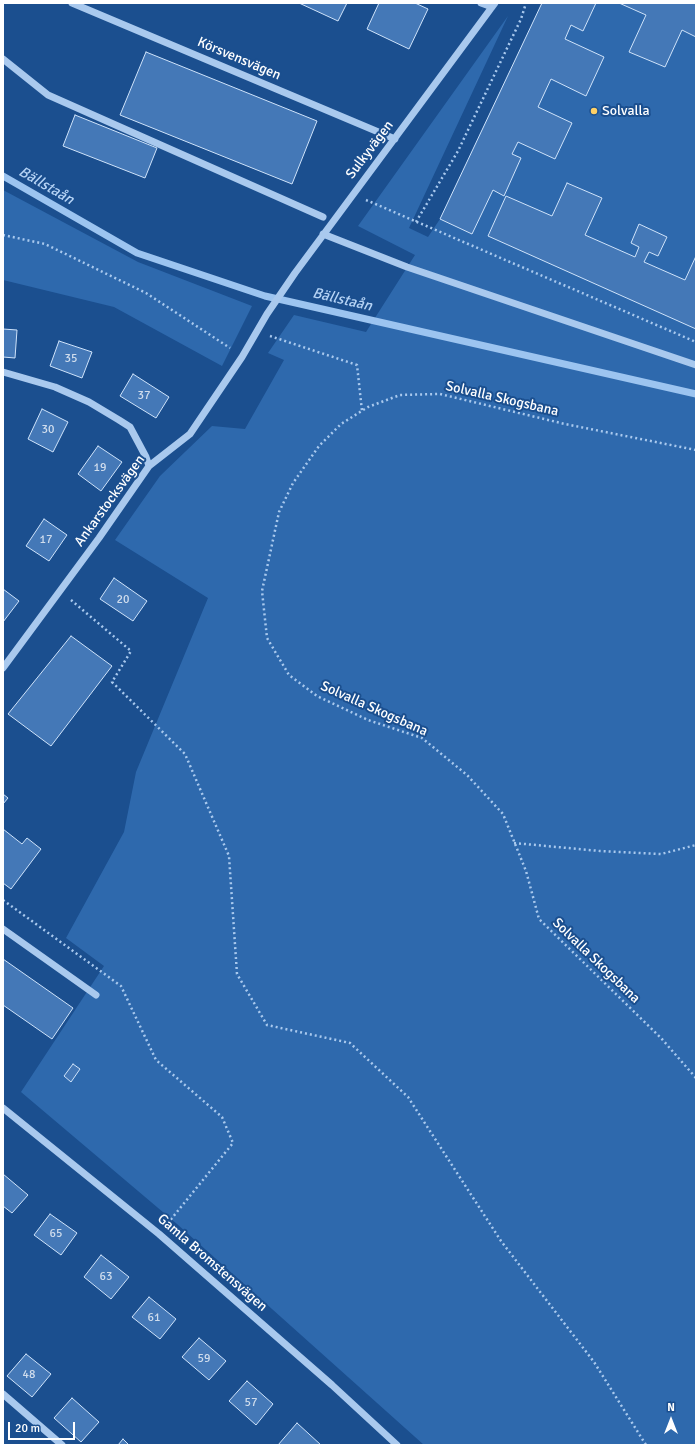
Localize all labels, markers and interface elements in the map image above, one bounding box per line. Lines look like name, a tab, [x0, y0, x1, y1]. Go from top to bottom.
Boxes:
street label: Körsvensvägen	[195, 34, 283, 84]
place label: Solvalla	[602, 103, 650, 119]
marker: Solvalla	[589, 106, 599, 116]
street label: Sulkyvägen	[343, 118, 397, 182]
water label: Bällstaån	[15, 163, 77, 209]
water label: Bällstaån	[310, 284, 374, 316]
house number: 35	[65, 352, 77, 366]
street label: Solvalla Skogsbana	[444, 378, 560, 420]
house number: 37	[138, 389, 150, 403]
house number: 30	[42, 423, 54, 437]
street label: Ankarstocksvägen	[71, 452, 149, 550]
house number: 19	[94, 461, 106, 475]
house number: 17	[40, 533, 52, 547]
house number: 20	[117, 593, 129, 607]
street label: Solvalla Skogsbana	[318, 678, 430, 740]
street label: Solvalla Skogsbana	[549, 915, 643, 1007]
street label: Gamla Bromstensvägen	[154, 1211, 270, 1315]
house number: 65	[50, 1227, 62, 1241]
house number: 63	[100, 1270, 112, 1284]
house number: 61	[148, 1311, 160, 1325]
house number: 59	[198, 1352, 210, 1366]
house number: 48	[23, 1368, 35, 1382]
house number: 57	[245, 1396, 257, 1410]
north arrow	[651, 1400, 691, 1440]
text: N	[667, 1401, 675, 1414]
scale bar	[10, 1414, 77, 1440]
text: 20 m	[15, 1421, 40, 1436]

